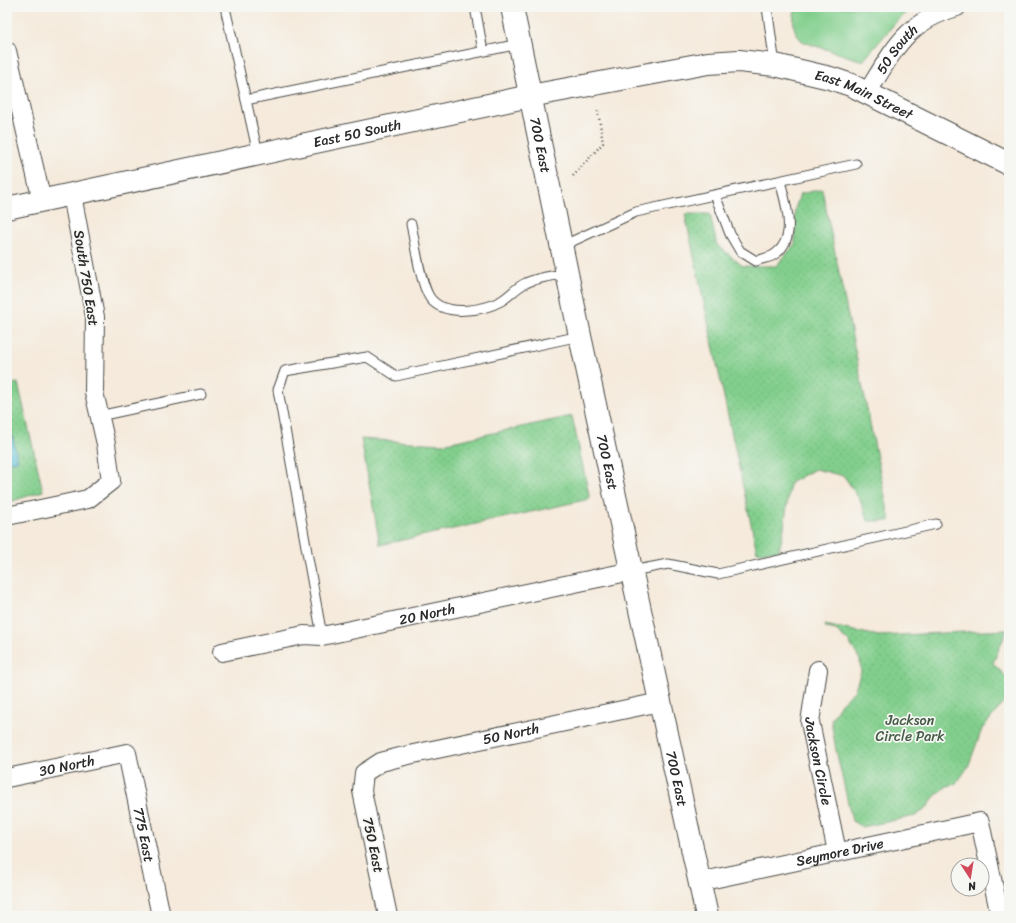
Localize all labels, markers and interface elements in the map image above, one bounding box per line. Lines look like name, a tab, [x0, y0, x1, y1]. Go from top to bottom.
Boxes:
street label: 50 South	[869, 18, 923, 79]
street label: East Main Street	[812, 62, 918, 127]
street label: East 50 South	[311, 111, 403, 155]
street label: 700 East	[523, 115, 559, 175]
street label: South 750 East	[66, 228, 106, 328]
street label: 700 East	[589, 432, 626, 492]
street label: 20 North	[397, 596, 457, 632]
park label: Jackson Circle Park	[876, 708, 945, 749]
street label: 50 North	[480, 715, 541, 752]
street label: Jackson Circle	[797, 715, 839, 808]
street label: 30 North	[37, 748, 97, 784]
street label: 700 East	[659, 748, 695, 809]
street label: 775 East	[126, 805, 162, 864]
street label: 750 East	[355, 815, 391, 875]
street label: Seymore Drive	[794, 830, 886, 873]
north arrow	[950, 857, 990, 897]
text: N	[966, 876, 979, 896]

